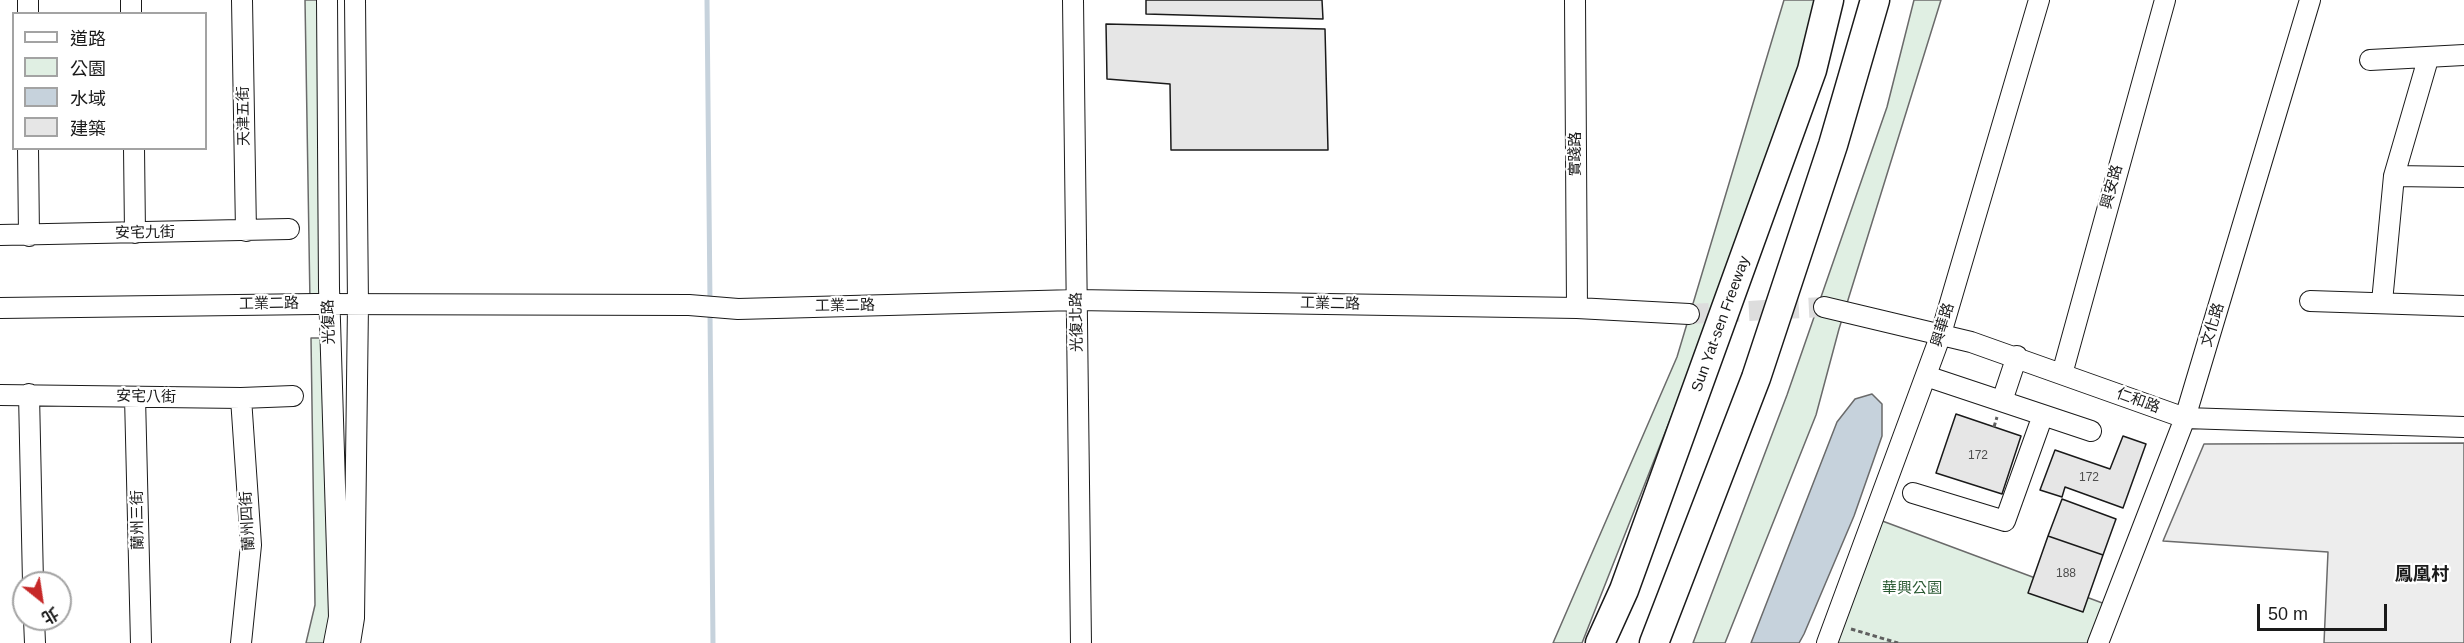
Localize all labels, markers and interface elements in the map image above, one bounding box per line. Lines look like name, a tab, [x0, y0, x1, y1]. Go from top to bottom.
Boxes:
legend	[12, 12, 207, 150]
text: 道路	[70, 29, 106, 49]
text: 公園	[70, 59, 106, 79]
street label: 天津五街	[234, 86, 254, 146]
text: 水域	[70, 89, 106, 109]
text: 建築	[70, 119, 106, 139]
street label: 實踐路	[1567, 132, 1585, 176]
street label: 興安路	[2097, 163, 2127, 211]
street label: 安宅九街	[115, 223, 175, 243]
street label: Sun Yat-sen Freeway	[1688, 254, 1754, 394]
street label: 光復北路	[1067, 292, 1087, 352]
street label: 工業二路	[239, 294, 299, 314]
street label: 工業二路	[1300, 294, 1360, 314]
street label: 工業二路	[815, 296, 875, 316]
street label: 光復路	[319, 299, 339, 345]
street label: 興華路	[1928, 301, 1958, 349]
street label: 文化路	[2198, 301, 2228, 349]
street label: 仁和路	[2114, 385, 2162, 417]
street label: 安宅八街	[116, 387, 176, 407]
house number: 172	[1968, 449, 1988, 463]
house number: 172	[2079, 471, 2099, 485]
street label: 蘭州三街	[128, 490, 148, 550]
street label: 蘭州四街	[237, 491, 259, 551]
district label: 鳳凰村	[2395, 564, 2449, 586]
house number: 188	[2056, 567, 2076, 581]
north arrow	[12, 571, 72, 631]
park label: 華興公園	[1882, 580, 1942, 598]
scale bar	[2260, 592, 2390, 630]
text: 北	[39, 604, 61, 627]
text: 50 m	[2268, 604, 2308, 624]

